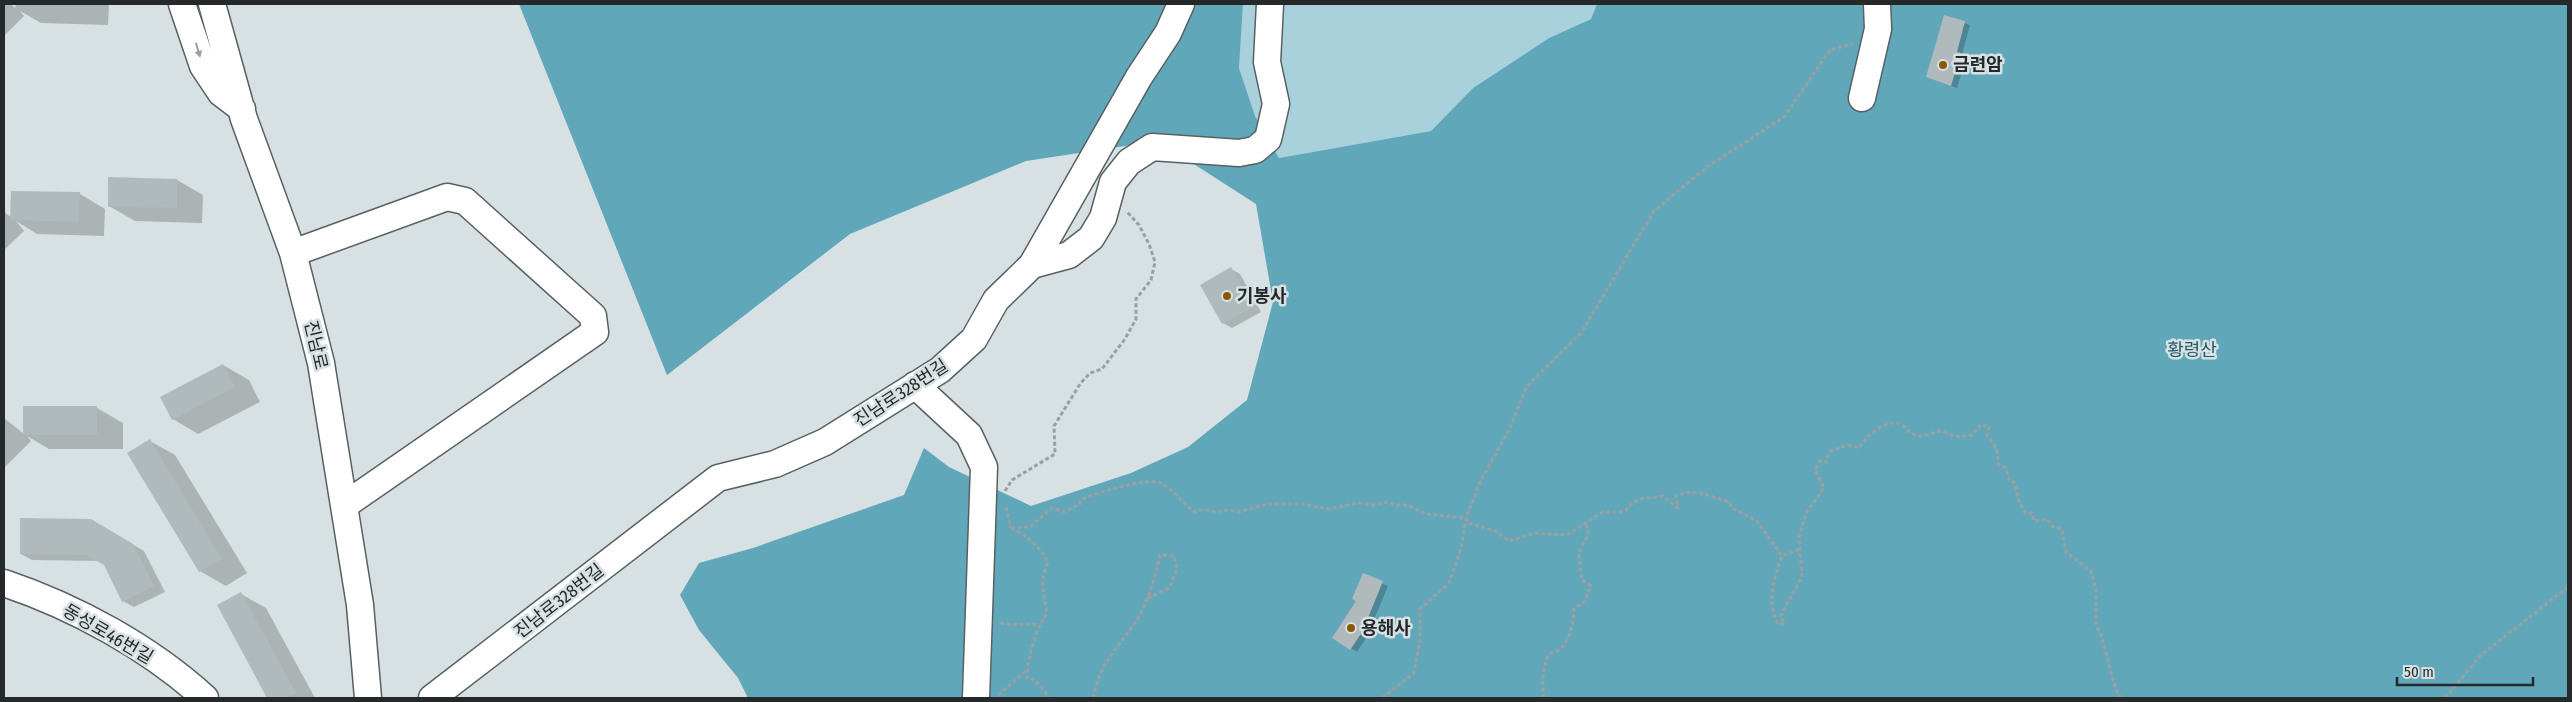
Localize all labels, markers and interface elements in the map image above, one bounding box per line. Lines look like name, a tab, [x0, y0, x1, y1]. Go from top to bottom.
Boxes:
one-way arrow	[195, 42, 203, 57]
place label: 금련암	[1953, 54, 2003, 76]
marker: 금련암	[1937, 59, 1949, 71]
place label: 기봉사	[1237, 285, 1287, 307]
marker: 기봉사	[1221, 290, 1233, 302]
street label: 진남로	[300, 318, 332, 372]
park label: 황령산	[2167, 339, 2217, 361]
street label: 진남로328번길	[850, 354, 952, 432]
street label: 진남로328번길	[510, 559, 608, 643]
street label: 동성로46번길	[59, 599, 157, 669]
place label: 용해사	[1361, 617, 1411, 639]
marker: 용해사	[1345, 622, 1357, 634]
scale bar	[2397, 654, 2533, 686]
text: 50 m	[2404, 663, 2434, 681]

